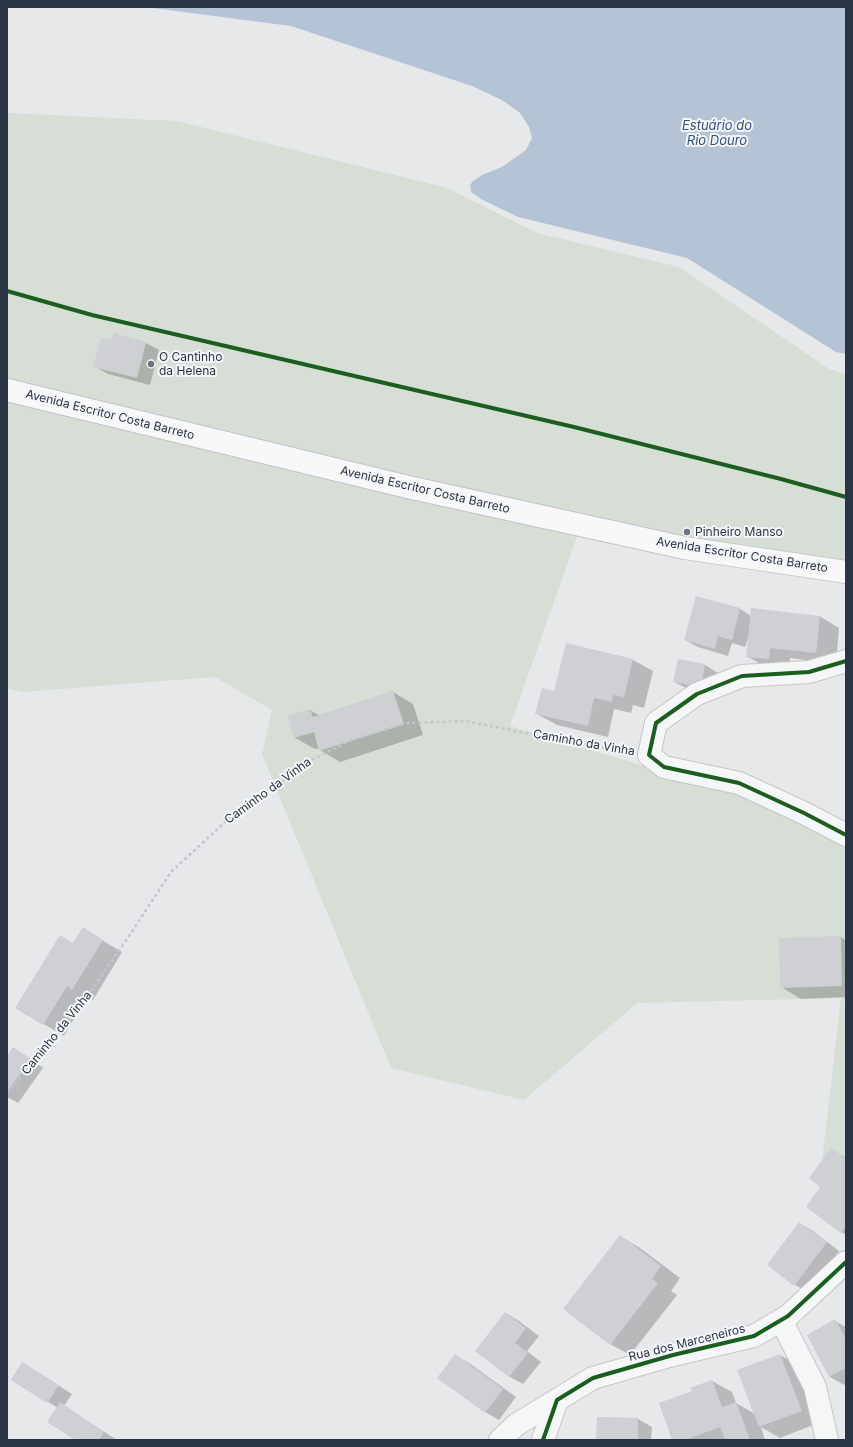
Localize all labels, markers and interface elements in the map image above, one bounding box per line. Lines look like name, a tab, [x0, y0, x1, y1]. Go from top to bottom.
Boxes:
water label: Estuário do Rio Douro	[682, 118, 752, 149]
place label: O Cantinho da Helena	[159, 350, 222, 378]
marker: O Cantinho da Helena	[146, 359, 156, 369]
street label: Avenida Escritor Costa Barreto	[24, 387, 196, 443]
street label: Avenida Escritor Costa Barreto	[339, 463, 511, 517]
place label: Pinheiro Manso	[695, 525, 783, 539]
marker: Pinheiro Manso	[682, 527, 692, 537]
street label: Avenida Escritor Costa Barreto	[655, 534, 829, 576]
street label: Caminho da Vinha	[532, 727, 636, 759]
street label: Caminho da Vinha	[222, 755, 314, 827]
street label: Caminho da Vinha	[19, 988, 95, 1078]
street label: Rua dos Marceneiros	[627, 1322, 747, 1364]

